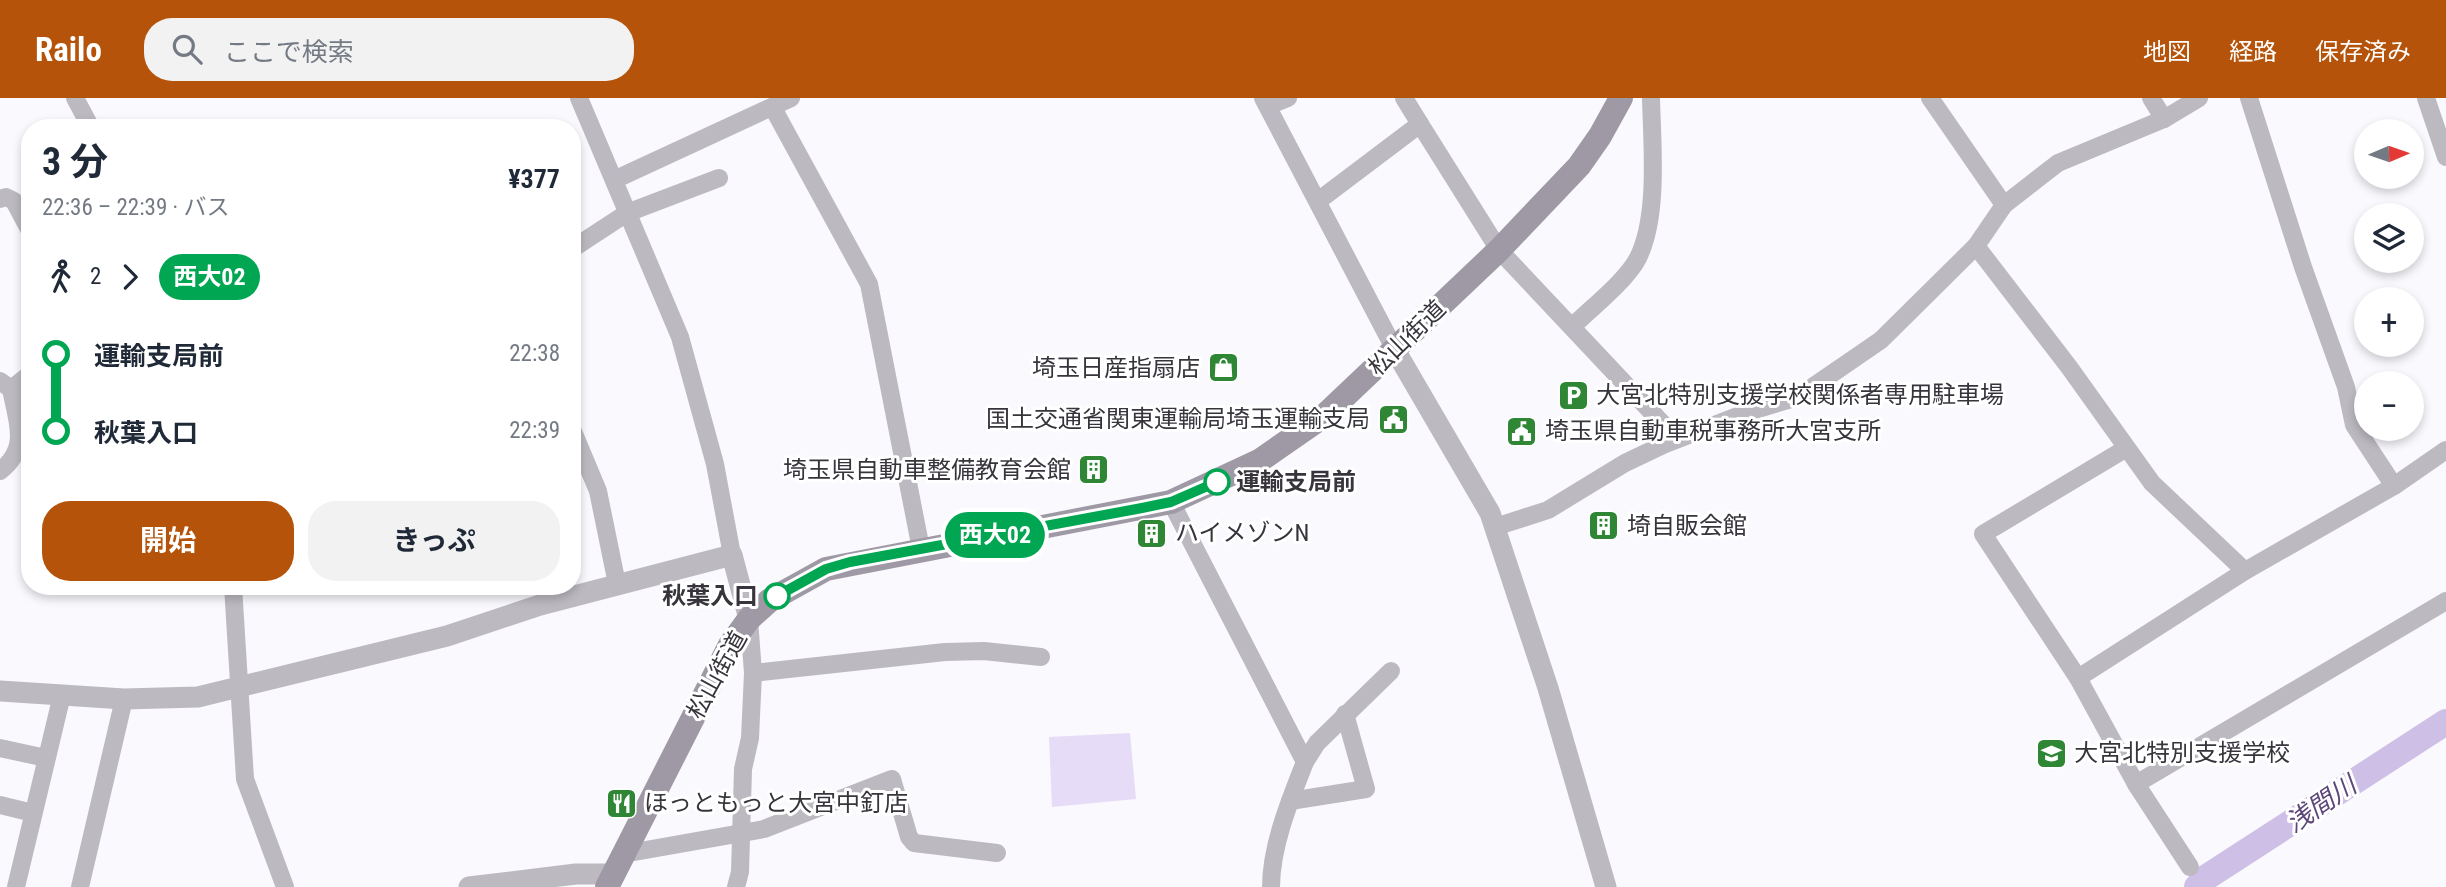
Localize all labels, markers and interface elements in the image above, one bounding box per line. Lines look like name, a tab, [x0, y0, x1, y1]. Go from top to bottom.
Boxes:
search box	[144, 18, 634, 81]
text: Railo	[35, 30, 102, 69]
icon: search	[168, 30, 206, 68]
text: ここで検索	[224, 37, 354, 67]
text: 地図	[2143, 38, 2191, 66]
text: 経路	[2229, 38, 2277, 66]
text: 保存済み	[2315, 38, 2411, 66]
north arrow	[2354, 119, 2424, 189]
map controls	[2354, 119, 2424, 441]
text: 3 分	[42, 140, 108, 184]
text: ¥377	[508, 164, 560, 194]
text: 22:36 – 22:39 · バス	[42, 194, 229, 221]
button: layers	[2354, 203, 2424, 273]
icon: walk	[42, 258, 80, 296]
icon: forward	[111, 258, 149, 296]
text: 2	[90, 263, 101, 290]
text: 西大02	[173, 263, 246, 291]
button: +	[2354, 287, 2424, 357]
street label: 松山街道	[1363, 295, 1451, 381]
text: 22:38	[509, 340, 560, 367]
text: 運輸支局前	[94, 341, 224, 371]
shop icon: 埼玉日産指扇店	[1206, 351, 1240, 385]
place label: 埼玉日産指扇店	[1032, 354, 1200, 382]
button: −	[2354, 371, 2424, 441]
parking icon: 大宮北特別支援学校関係者専用駐車場	[1556, 378, 1590, 412]
place label: 大宮北特別支援学校関係者専用駐車場	[1596, 381, 2004, 409]
public building icon: 国土交通省関東運輸局埼玉運輸支局	[1376, 402, 1410, 436]
place label: 国土交通省関東運輸局埼玉運輸支局	[986, 405, 1370, 433]
public building icon: 埼玉県自動車税事務所大宮支所	[1505, 414, 1539, 448]
text: 22:39	[509, 417, 560, 444]
place label: 埼玉県自動車税事務所大宮支所	[1545, 417, 1881, 445]
text: 秋葉入口	[94, 418, 198, 448]
building icon: 埼玉県自動車整備教育会館	[1077, 453, 1111, 487]
place label: 埼玉県自動車整備教育会館	[783, 456, 1071, 484]
place label: 運輸支局前	[1236, 468, 1356, 496]
marker: 運輸支局前	[1204, 469, 1230, 495]
button: 開始	[42, 501, 294, 581]
button: きっぷ	[308, 501, 560, 581]
building icon: 埼自販会館	[1587, 509, 1621, 543]
line badge: 西大02	[946, 512, 1044, 558]
place label: 埼自販会館	[1627, 512, 1747, 540]
building icon: ハイメゾンN	[1135, 516, 1169, 550]
place label: ハイメゾンN	[1175, 519, 1309, 547]
text: 西大02	[959, 521, 1031, 549]
place label: 秋葉入口	[662, 582, 758, 610]
marker: 秋葉入口	[764, 583, 790, 609]
street label: 松山街道	[681, 626, 753, 724]
school or university icon: 大宮北特別支援学校	[2034, 736, 2068, 770]
place label: 大宮北特別支援学校	[2074, 739, 2290, 767]
water label: 浅間川	[2280, 768, 2364, 838]
restaurant icon: ほっともっと大宮中釘店	[604, 786, 638, 820]
place label: ほっともっと大宮中釘店	[644, 789, 908, 817]

